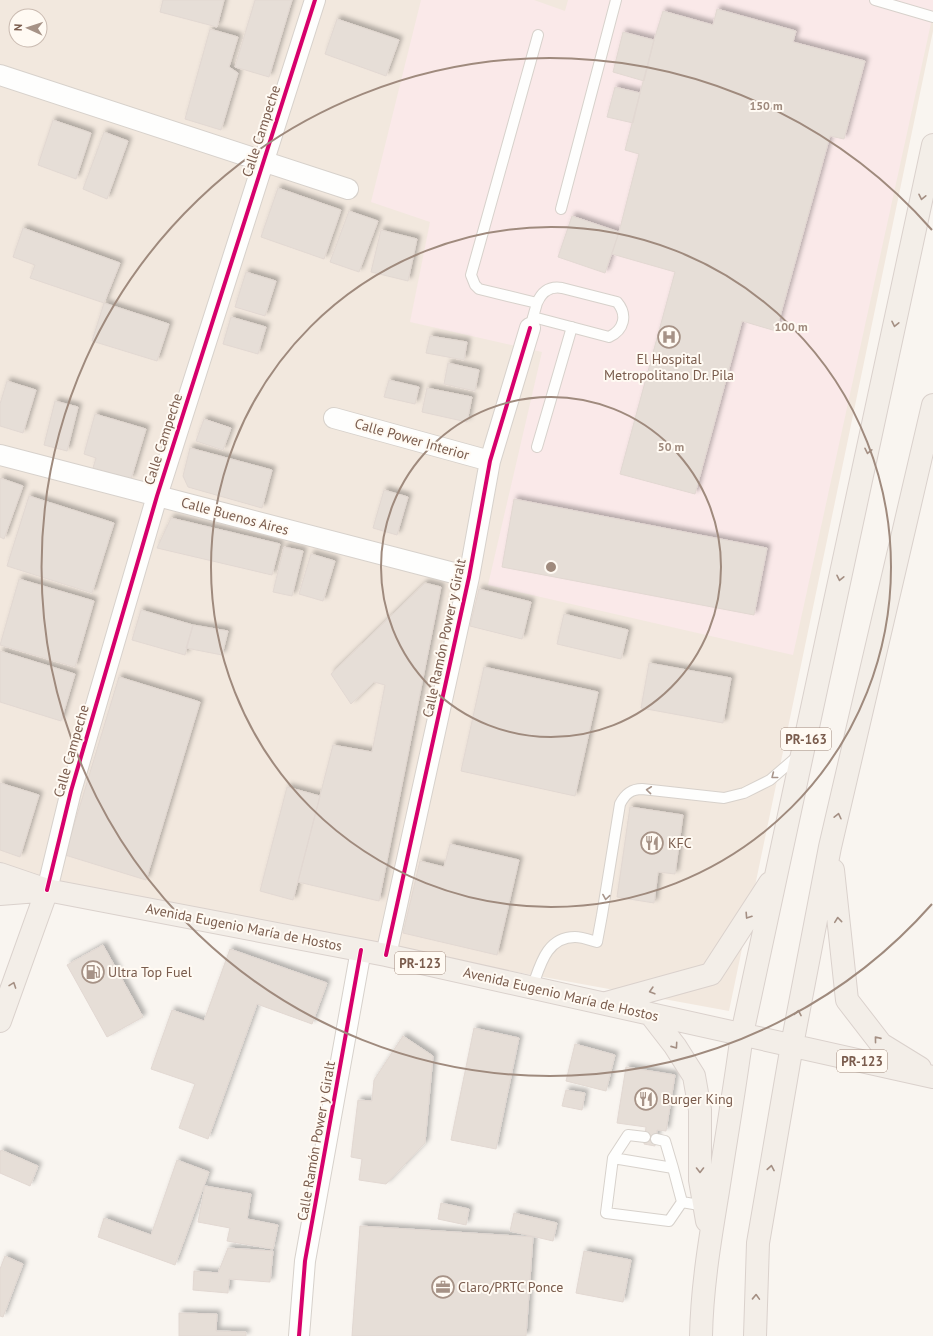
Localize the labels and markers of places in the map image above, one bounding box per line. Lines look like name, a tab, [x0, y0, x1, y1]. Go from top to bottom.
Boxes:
hospital icon: El Hospital Metropolitano Dr. Pila	[656, 324, 682, 350]
place label: El Hospital Metropolitano Dr. Pila	[604, 350, 734, 384]
centre of rings	[544, 560, 558, 574]
restaurant icon: KFC	[639, 830, 665, 856]
place label: KFC	[668, 834, 692, 852]
fuel station icon: Ultra Top Fuel	[80, 959, 106, 985]
place label: Ultra Top Fuel	[108, 963, 192, 981]
restaurant icon: Burger King	[633, 1086, 659, 1112]
place label: Burger King	[662, 1090, 733, 1108]
office icon: Claro/PRTC Ponce	[430, 1274, 456, 1300]
place label: Claro/PRTC Ponce	[458, 1278, 563, 1296]

